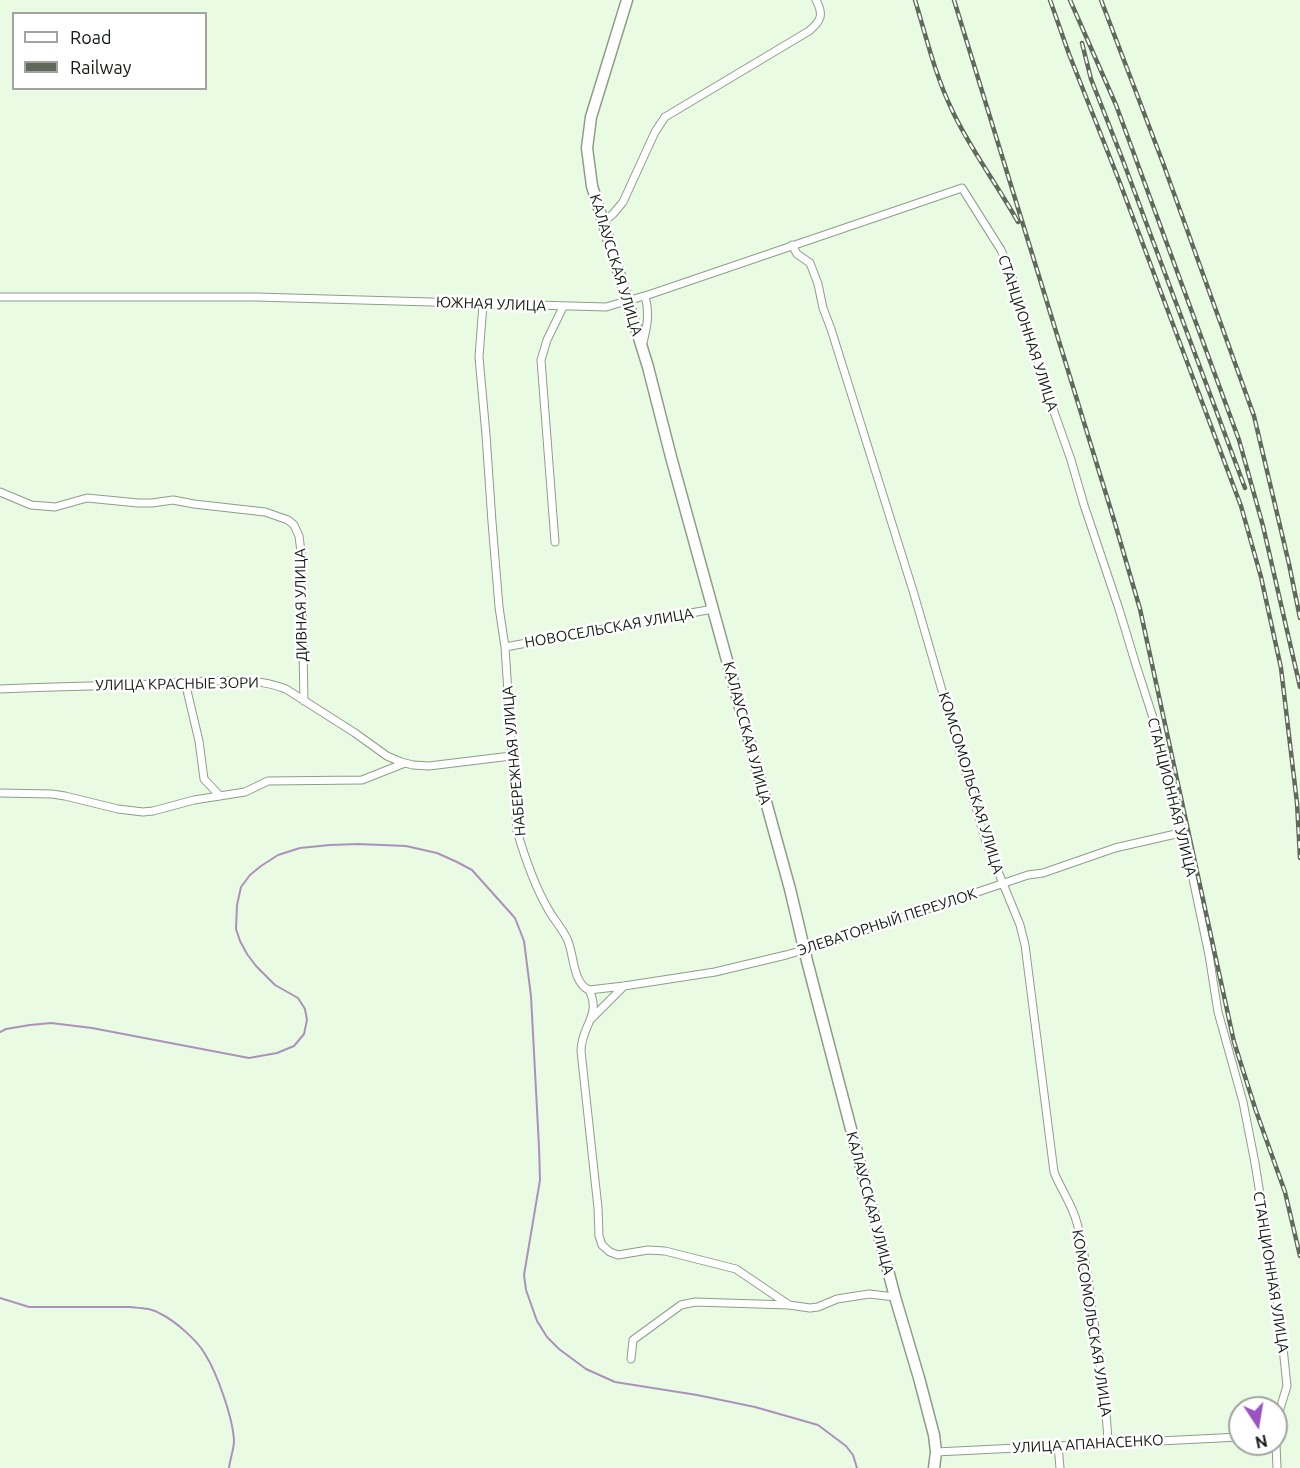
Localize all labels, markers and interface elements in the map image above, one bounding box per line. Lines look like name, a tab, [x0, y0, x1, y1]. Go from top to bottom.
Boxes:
legend	[12, 12, 207, 90]
text: Road	[70, 27, 112, 47]
text: Railway	[70, 57, 131, 77]
street label: КАЛАУССКАЯ УЛИЦА	[586, 192, 646, 338]
street label: СТАНЦИОННАЯ УЛИЦА	[994, 253, 1062, 413]
street label: ЮЖНАЯ УЛИЦА	[436, 293, 546, 315]
street label: ДИВНАЯ УЛИЦА	[291, 548, 311, 662]
street label: НОВОСЕЛЬСКАЯ УЛИЦА	[523, 604, 695, 652]
street label: КАЛАУССКАЯ УЛИЦА	[719, 660, 775, 806]
street label: УЛИЦА КРАСНЫЕ ЗОРИ	[95, 674, 259, 694]
street label: НАБЕРЕЖНАЯ УЛИЦА	[498, 685, 530, 837]
street label: КОМСОМОЛЬСКАЯ УЛИЦА	[935, 690, 1007, 876]
street label: СТАНЦИОННАЯ УЛИЦА	[1144, 716, 1200, 878]
street label: ЭЛЕВАТОРНЫЙ ПЕРЕУЛОК	[795, 884, 979, 960]
street label: КАЛАУССКАЯ УЛИЦА	[842, 1130, 898, 1276]
street label: СТАНЦИОННАЯ УЛИЦА	[1249, 1190, 1293, 1354]
street label: КОМСОМОЛЬСКАЯ УЛИЦА	[1068, 1228, 1116, 1418]
north arrow	[1228, 1396, 1288, 1456]
street label: УЛИЦА АПАНАСЕНКО	[1012, 1431, 1164, 1457]
text: N	[1254, 1432, 1269, 1452]

